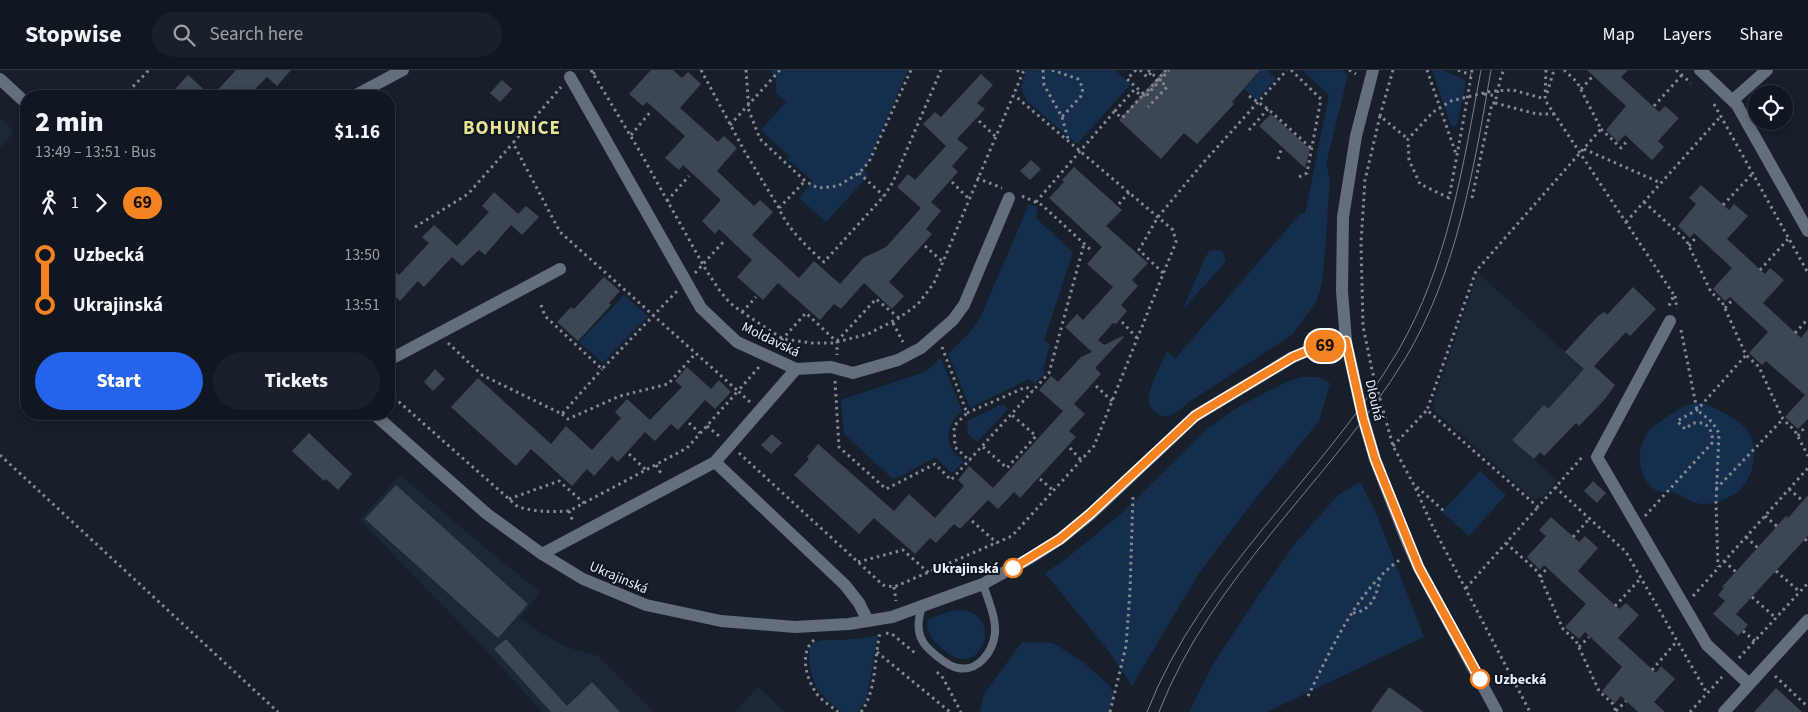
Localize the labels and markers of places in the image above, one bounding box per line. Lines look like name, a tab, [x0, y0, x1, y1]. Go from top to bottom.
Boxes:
marker: Ukrajinská	[1003, 558, 1023, 578]
place label: Ukrajinská	[933, 559, 999, 579]
marker: Uzbecká	[1470, 669, 1490, 689]
place label: Uzbecká	[1494, 670, 1547, 690]

